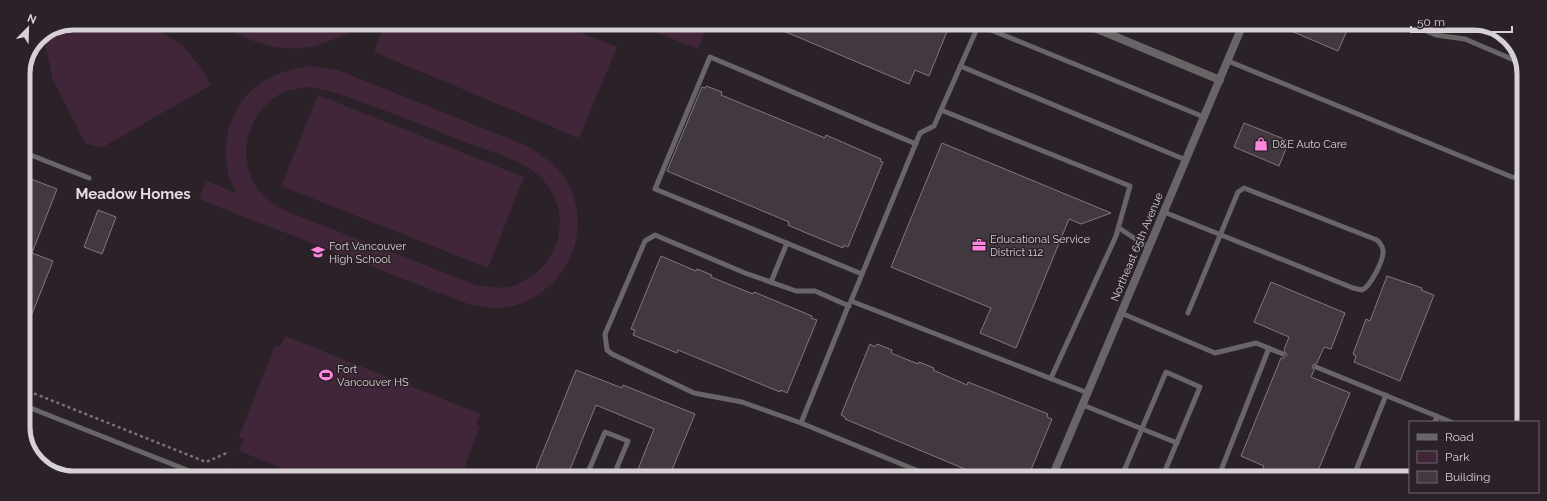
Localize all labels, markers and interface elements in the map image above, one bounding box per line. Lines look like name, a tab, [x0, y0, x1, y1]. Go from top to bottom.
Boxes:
north arrow	[8, 8, 48, 48]
scale bar	[1411, 8, 1512, 34]
text: N	[25, 12, 38, 27]
text: 50 m	[1417, 15, 1445, 29]
shop icon: D&E Auto Care	[1253, 136, 1269, 152]
place label: D&E Auto Care	[1272, 138, 1347, 151]
district label: Meadow Homes	[75, 185, 191, 203]
street label: Northeast 65th Avenue	[1108, 190, 1166, 303]
place label: Educational Service District 112	[990, 233, 1091, 259]
office icon: Educational Service District 112	[971, 237, 987, 253]
place label: Fort Vancouver High School	[329, 240, 406, 266]
school or university icon: Fort Vancouver High School	[310, 244, 326, 260]
place label: Fort Vancouver HS	[337, 363, 409, 389]
sports icon: Fort Vancouver HS	[318, 367, 334, 383]
legend	[1409, 421, 1539, 493]
text: Road	[1445, 430, 1474, 444]
text: Park	[1445, 450, 1470, 464]
text: Building	[1445, 470, 1491, 484]

